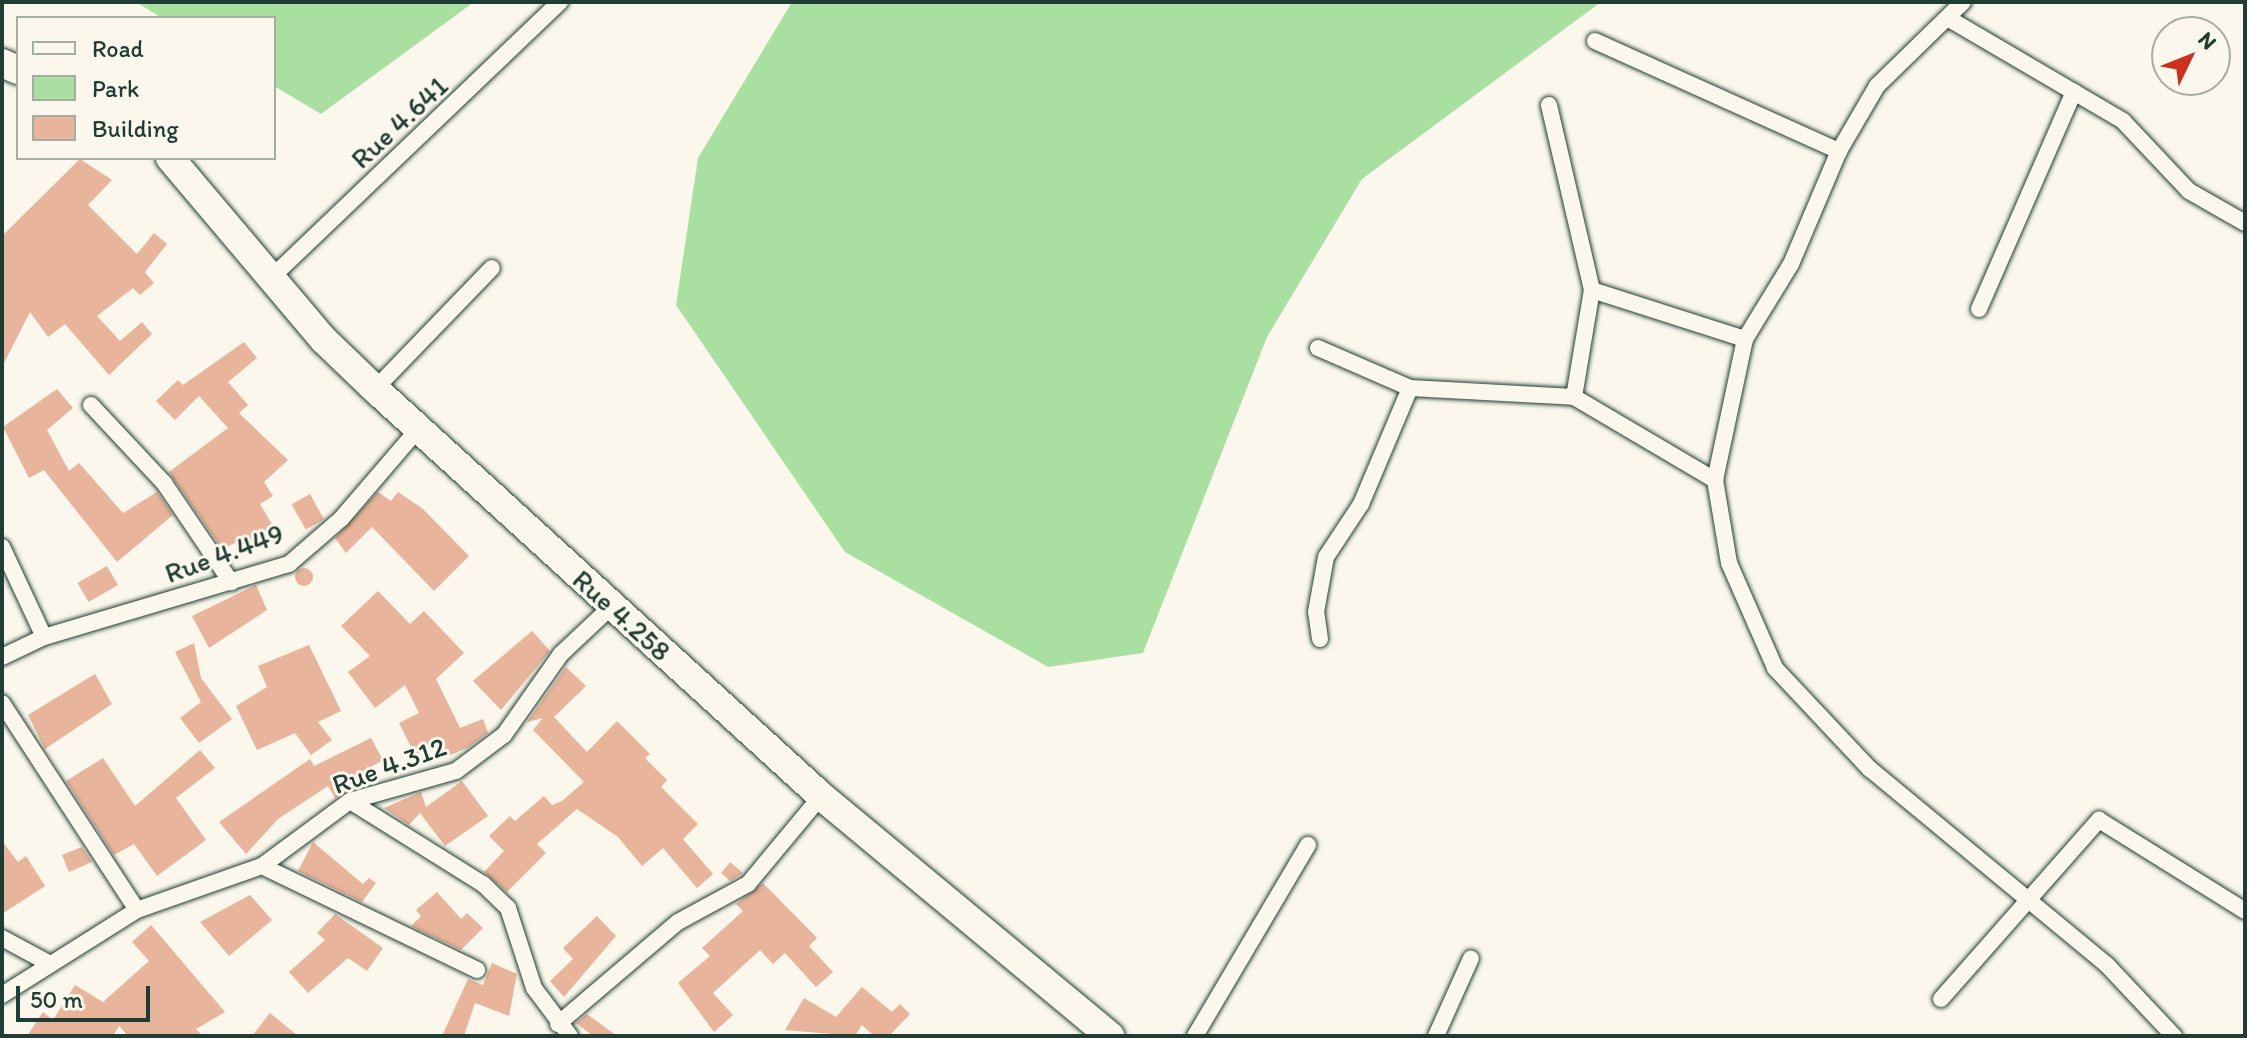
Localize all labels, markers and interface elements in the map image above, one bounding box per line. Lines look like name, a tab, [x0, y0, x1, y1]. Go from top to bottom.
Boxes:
legend	[16, 16, 276, 160]
north arrow	[2151, 16, 2231, 96]
text: N	[2193, 26, 2222, 55]
text: Road	[92, 34, 144, 63]
street label: Rue 4.641	[344, 69, 454, 175]
text: Park	[92, 74, 139, 103]
text: Building	[92, 114, 179, 143]
street label: Rue 4.449	[160, 516, 288, 590]
street label: Rue 4.258	[566, 562, 678, 668]
street label: Rue 4.312	[327, 729, 451, 801]
scale bar	[20, 970, 154, 1020]
text: 50 m	[30, 985, 83, 1014]

